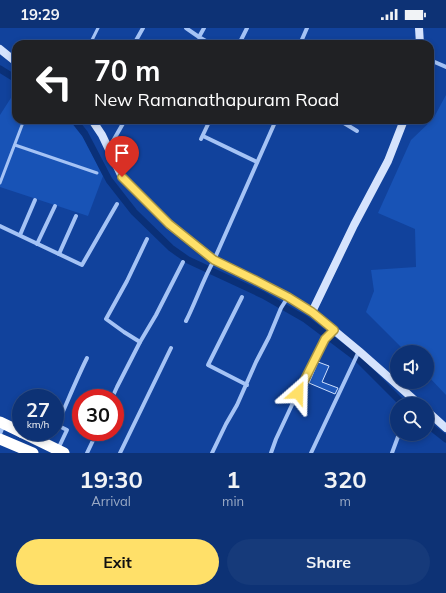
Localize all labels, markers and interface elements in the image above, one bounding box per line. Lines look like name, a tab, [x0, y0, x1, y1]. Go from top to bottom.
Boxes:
text: 19:29	[20, 5, 60, 24]
text: 70 m	[94, 53, 160, 88]
icon: left	[28, 56, 80, 108]
text: New Ramanathapuram Road	[94, 88, 339, 111]
pin	[105, 136, 139, 177]
icon: arrive	[111, 142, 133, 164]
map controls	[390, 345, 434, 441]
button: sound	[390, 345, 434, 389]
position arrow	[277, 372, 319, 414]
speed limit sign: 30	[72, 389, 124, 441]
text: 27	[26, 397, 50, 422]
button: search	[390, 397, 434, 441]
text: km/h	[27, 418, 49, 431]
text: 19:30	[79, 464, 143, 494]
text: 1	[226, 464, 240, 494]
text: 320	[324, 464, 367, 494]
text: Arrival	[91, 493, 131, 509]
text: min	[222, 493, 244, 509]
text: m	[339, 493, 351, 509]
button: Exit	[16, 539, 219, 585]
button: Share	[227, 539, 430, 585]

